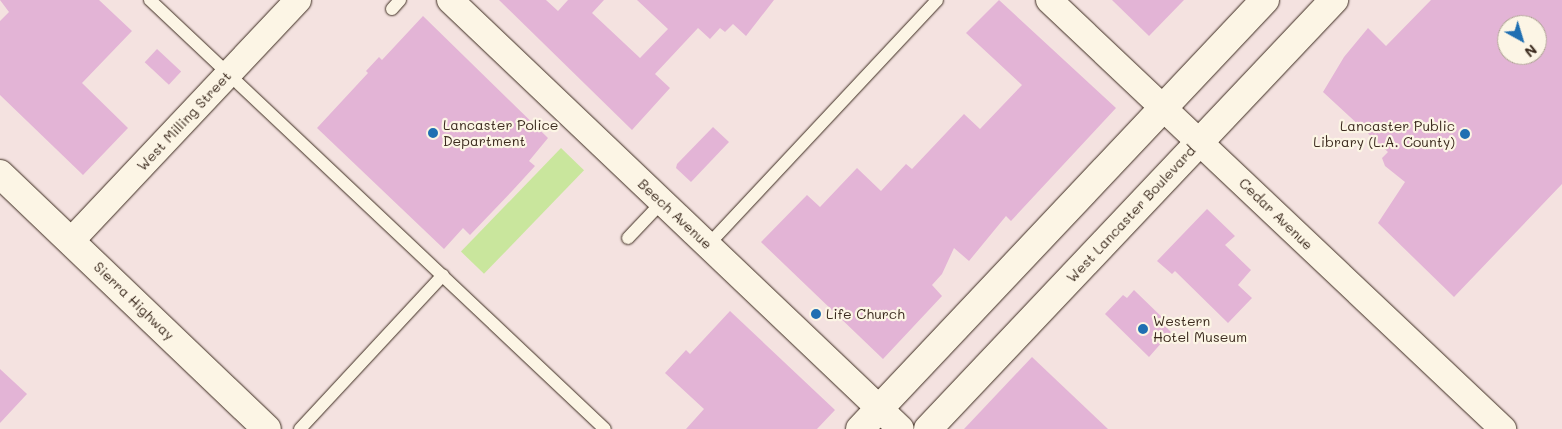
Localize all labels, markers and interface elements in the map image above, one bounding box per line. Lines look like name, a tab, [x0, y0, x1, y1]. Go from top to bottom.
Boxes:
north arrow	[1497, 15, 1547, 65]
text: N	[1521, 41, 1541, 62]
street label: West Milling Street	[134, 68, 234, 174]
place label: Lancaster Police Department	[443, 117, 558, 150]
place label: Lancaster Public Library (L.A. County)	[1313, 118, 1455, 150]
marker: Lancaster Police Department	[427, 127, 439, 139]
marker: Lancaster Public Library (L.A. County)	[1459, 128, 1471, 140]
street label: West Lancaster Boulevard	[1063, 142, 1199, 286]
street label: Beech Avenue	[635, 175, 715, 253]
street label: Cedar Avenue	[1236, 175, 1316, 253]
street label: Sierra Highway	[90, 258, 178, 344]
place label: Life Church	[826, 306, 905, 322]
marker: Life Church	[810, 308, 822, 320]
place label: Western Hotel Museum	[1153, 313, 1247, 346]
marker: Western Hotel Museum	[1137, 323, 1149, 335]

